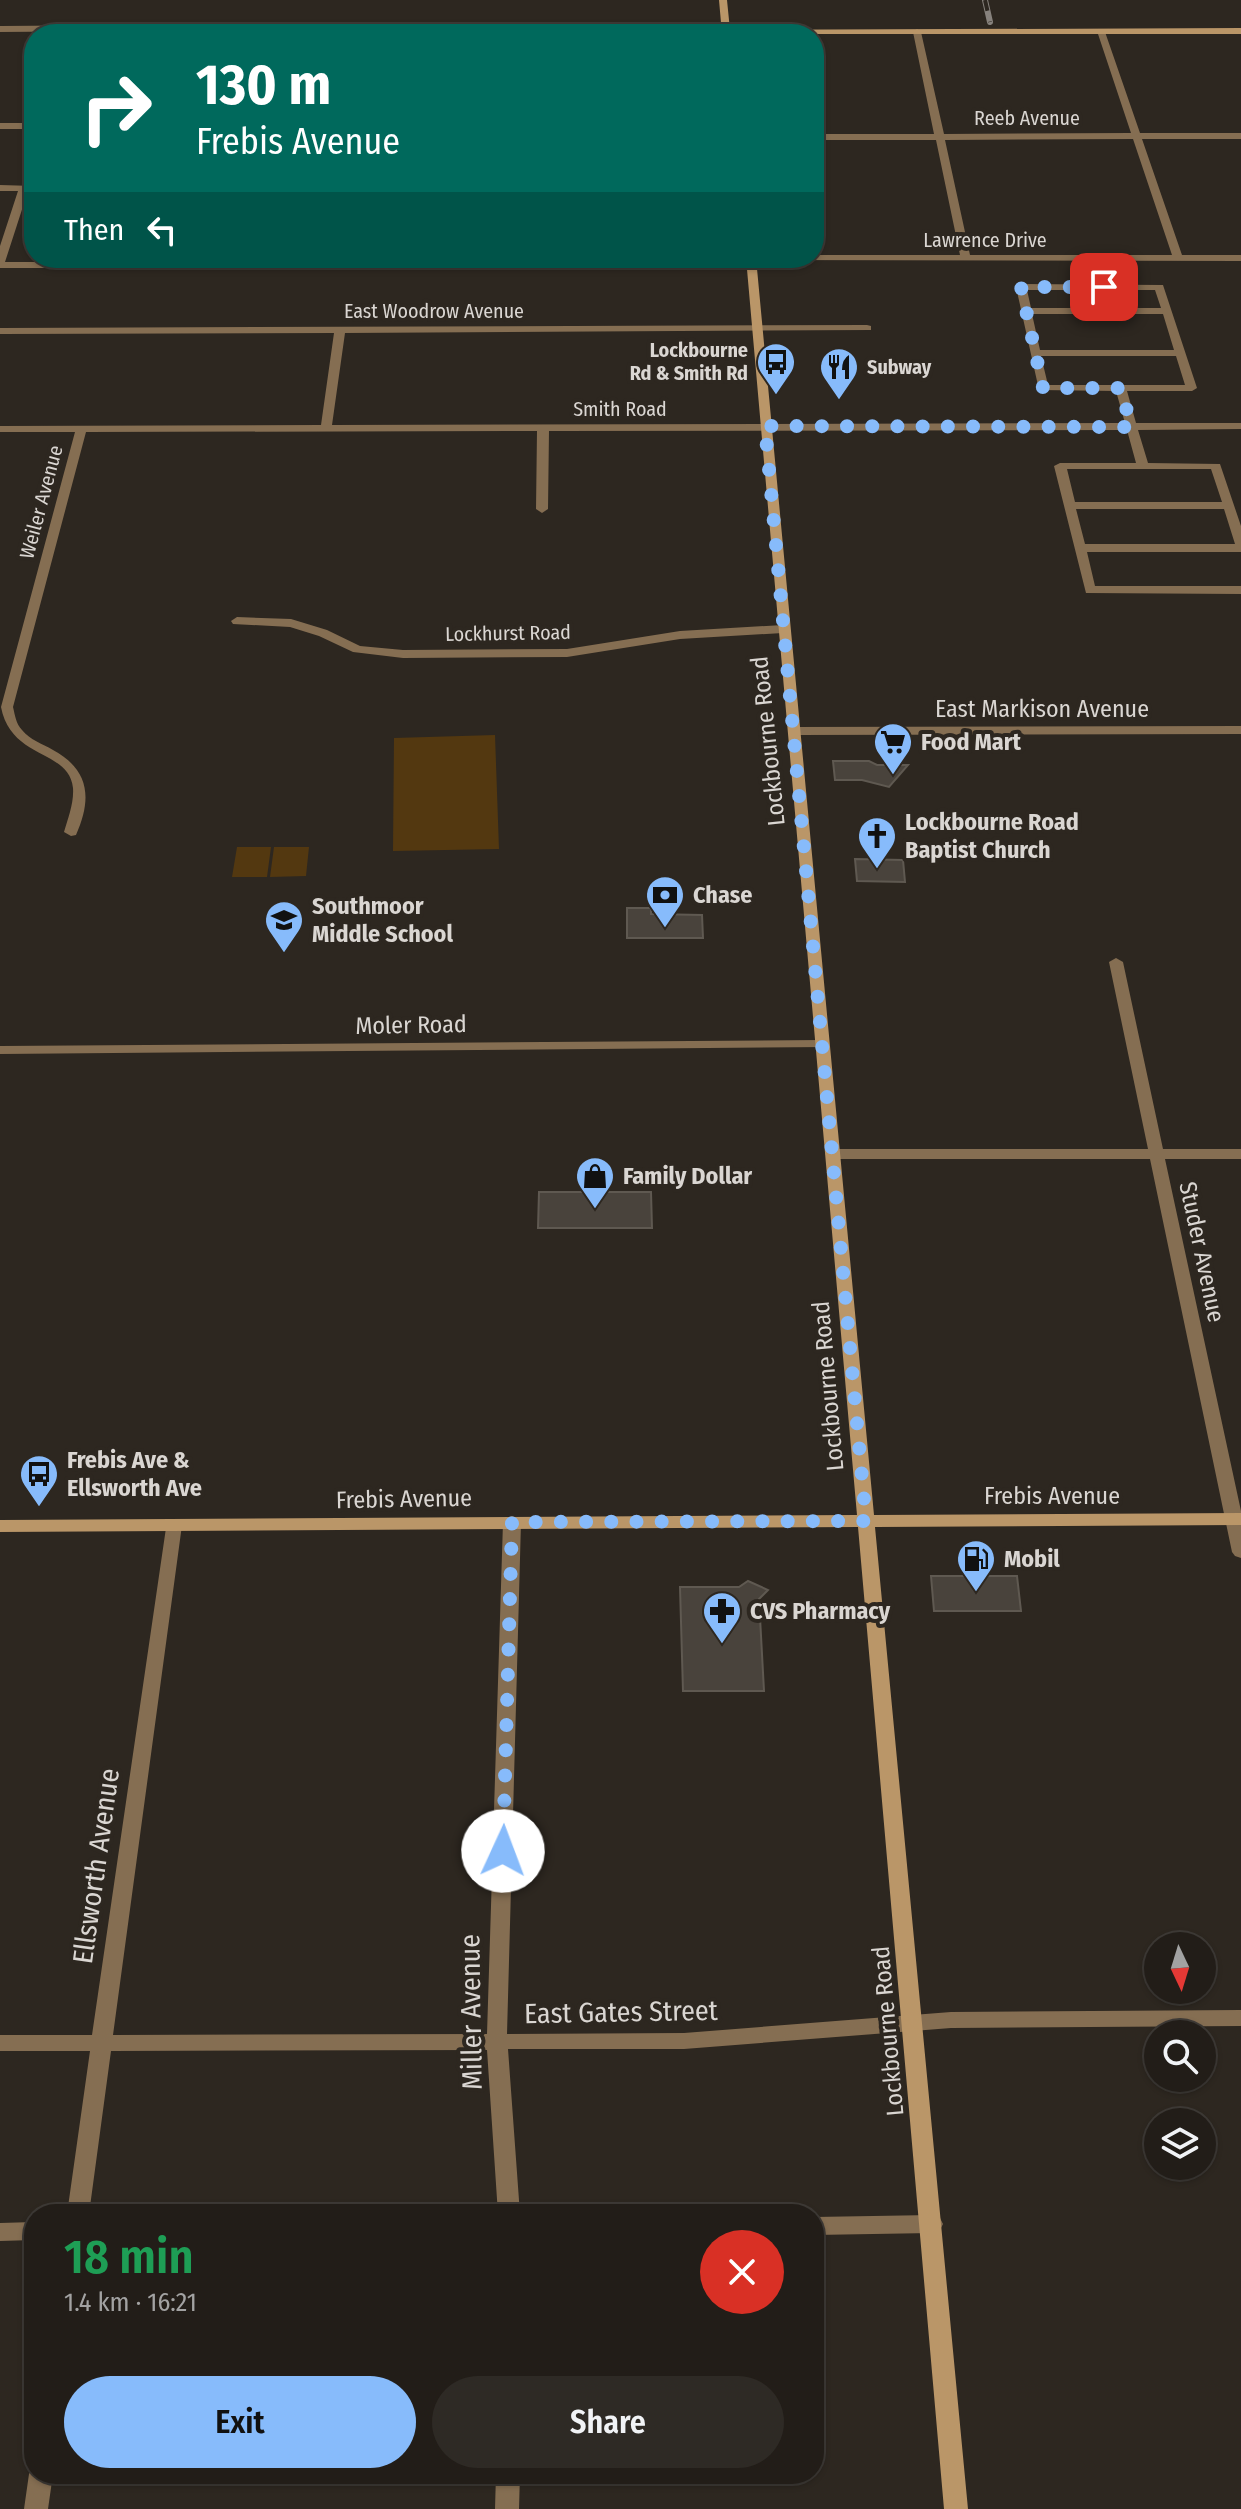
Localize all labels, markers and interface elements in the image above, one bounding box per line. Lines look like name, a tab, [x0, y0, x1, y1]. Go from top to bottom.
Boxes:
text: 130 m	[196, 52, 331, 119]
icon: right	[64, 56, 168, 160]
street label: Reeb Avenue	[974, 106, 1080, 130]
text: Frebis Avenue	[196, 120, 400, 164]
icon: left	[140, 208, 184, 252]
text: Then	[64, 212, 124, 248]
street label: Lawrence Drive	[923, 228, 1047, 252]
pin	[1070, 253, 1138, 321]
icon: arrive	[1082, 265, 1126, 309]
street label: East Woodrow Avenue	[344, 299, 524, 323]
place label: Lockbourne Rd & Smith Rd	[630, 338, 748, 385]
bus stop icon: Lockbourne Rd & Smith Rd	[755, 341, 797, 396]
restaurant icon: Subway	[818, 346, 860, 401]
place label: Subway	[867, 355, 932, 379]
street label: Smith Road	[573, 397, 667, 421]
street label: Weiler Avenue	[14, 443, 68, 561]
street label: Lockhurst Road	[445, 620, 571, 646]
street label: Lockbourne Road	[745, 655, 791, 827]
street label: East Markison Avenue	[935, 695, 1149, 723]
supermarket icon: Food Mart	[872, 721, 914, 776]
place label: Food Mart	[921, 728, 1021, 756]
place label: Lockbourne Road Baptist Church	[905, 808, 1079, 864]
church icon: Lockbourne Road Baptist Church	[856, 815, 898, 870]
bank icon: Chase	[644, 874, 686, 929]
place label: Chase	[693, 881, 752, 909]
place label: Southmoor Middle School	[312, 892, 453, 948]
school or university icon: Southmoor Middle School	[263, 899, 305, 954]
street label: Moler Road	[355, 1010, 467, 1040]
shop icon: Family Dollar	[574, 1155, 616, 1210]
place label: Family Dollar	[623, 1162, 752, 1190]
street label: Studer Avenue	[1173, 1179, 1231, 1325]
street label: Lockbourne Road	[807, 1300, 849, 1472]
place label: Frebis Ave & Ellsworth Ave	[67, 1446, 202, 1502]
bus stop icon: Frebis Ave & Ellsworth Ave	[18, 1453, 60, 1508]
street label: Frebis Avenue	[984, 1482, 1120, 1510]
street label: Frebis Avenue	[336, 1484, 472, 1514]
fuel station icon: Mobil	[955, 1538, 997, 1593]
place label: Mobil	[1004, 1545, 1060, 1573]
pharmacy icon: CVS Pharmacy	[701, 1590, 743, 1645]
place label: CVS Pharmacy	[750, 1597, 891, 1625]
street label: Ellsworth Avenue	[66, 1766, 126, 1966]
position arrow	[461, 1809, 545, 1893]
north arrow	[1144, 1932, 1216, 2004]
map controls	[1144, 1932, 1216, 2180]
street label: Miller Avenue	[453, 1934, 489, 2090]
street label: Lockbourne Road	[867, 1945, 909, 2117]
street label: East Gates Street	[524, 1994, 719, 2030]
button: search	[1144, 2020, 1216, 2092]
button: layers	[1144, 2108, 1216, 2180]
text: 18 min	[64, 2228, 194, 2286]
button: close	[700, 2230, 784, 2314]
text: 1.4 km · 16:21	[64, 2287, 197, 2318]
button: Exit	[64, 2376, 416, 2468]
button: Share	[432, 2376, 784, 2468]

